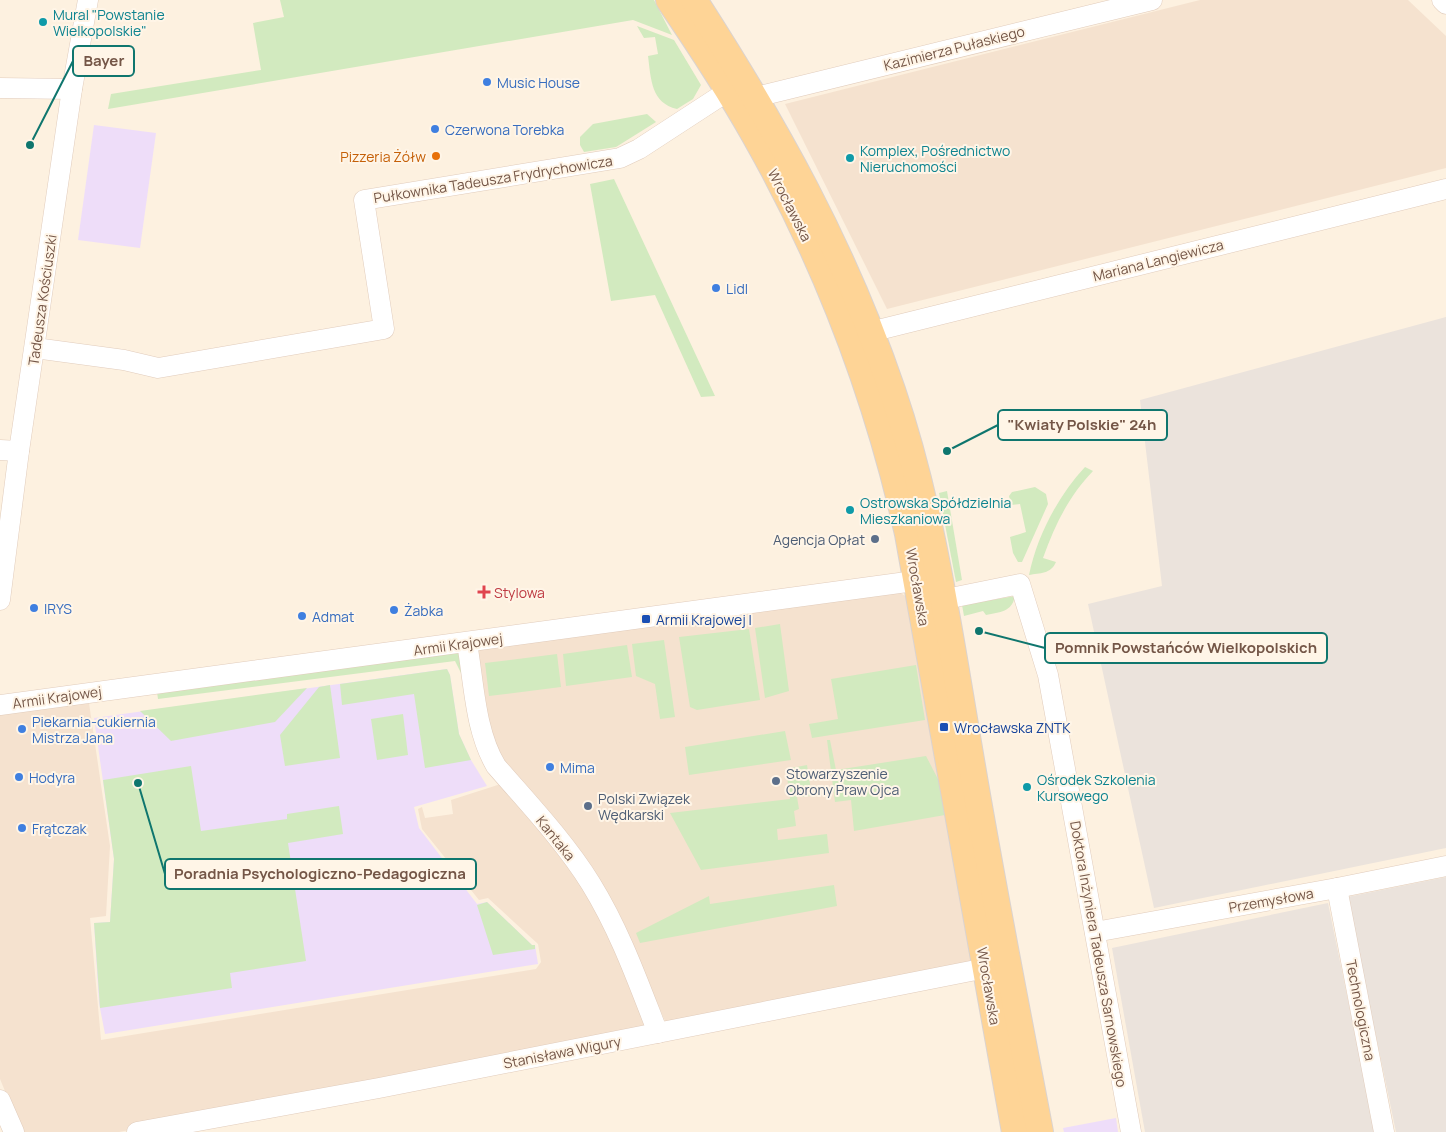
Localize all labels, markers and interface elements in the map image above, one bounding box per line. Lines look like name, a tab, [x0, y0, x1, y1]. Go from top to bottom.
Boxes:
place label: Mural "Powstanie Wielkopolskie"	[53, 5, 165, 40]
marker: Mural "Powstanie Wielkopolskie"	[37, 16, 49, 28]
street label: Kazimierza Pułaskiego	[882, 21, 1026, 75]
callout: Bayer	[73, 46, 134, 76]
text: Bayer	[84, 50, 124, 71]
place label: Music House	[497, 73, 580, 92]
marker: Music House	[481, 76, 493, 88]
place label: Czerwona Torebka	[445, 120, 564, 139]
marker: Czerwona Torebka	[429, 123, 441, 135]
place label: Komplex, Pośrednictwo Nieruchomości	[860, 141, 1010, 176]
place label: Pizzeria Żółw	[340, 147, 426, 166]
marker: Pizzeria Żółw	[430, 150, 442, 162]
street label: Pułkownika Tadeusza Frydrychowicza	[372, 151, 614, 207]
marker: Komplex, Pośrednictwo Nieruchomości	[844, 152, 856, 164]
street label: Wrocławska	[764, 166, 816, 244]
street label: Tadeusza Kościuszki	[23, 233, 61, 367]
street label: Mariana Langiewicza	[1091, 235, 1225, 285]
place label: Lidl	[726, 279, 748, 298]
marker: Lidl	[710, 282, 722, 294]
callout: "Kwiaty Polskie" 24h	[998, 410, 1167, 440]
text: "Kwiaty Polskie" 24h	[1008, 414, 1156, 435]
place label: Ostrowska Spółdzielnia Mieszkaniowa	[860, 493, 1011, 528]
marker: Ostrowska Spółdzielnia Mieszkaniowa	[844, 504, 856, 516]
place label: Agencja Opłat	[773, 530, 865, 549]
marker: Agencja Opłat	[869, 533, 881, 545]
street label: Wrocławska	[902, 547, 934, 627]
place label: Stylowa	[494, 583, 545, 602]
marker: Stylowa	[478, 586, 490, 598]
place label: IRYS	[44, 599, 72, 618]
place label: Żabka	[404, 601, 443, 620]
marker: IRYS	[28, 602, 40, 614]
marker: Żabka	[388, 604, 400, 616]
place label: Admat	[312, 607, 355, 626]
marker: Admat	[296, 610, 308, 622]
place label: Armii Krajowej I	[656, 610, 752, 629]
marker: Armii Krajowej I	[640, 613, 652, 625]
street label: Armii Krajowej	[412, 628, 504, 660]
callout: Pomnik Powstańców Wielkopolskich	[1045, 633, 1327, 663]
text: Pomnik Powstańców Wielkopolskich	[1055, 637, 1317, 658]
street label: Armii Krajowej	[11, 681, 103, 713]
place label: Piekarnia-cukiernia Mistrza Jana	[32, 712, 156, 747]
place label: Wrocławska ZNTK	[954, 718, 1071, 737]
marker: Wrocławska ZNTK	[938, 721, 950, 733]
marker: Piekarnia-cukiernia Mistrza Jana	[16, 723, 28, 735]
place label: Mima	[560, 758, 595, 777]
marker: Mima	[544, 761, 556, 773]
place label: Stowarzyszenie Obrony Praw Ojca	[786, 764, 899, 799]
place label: Hodyra	[29, 768, 75, 787]
place label: Ośrodek Szkolenia Kursowego	[1037, 770, 1156, 805]
marker: Hodyra	[13, 771, 25, 783]
marker: Stowarzyszenie Obrony Praw Ojca	[770, 775, 782, 787]
marker: Ośrodek Szkolenia Kursowego	[1021, 781, 1033, 793]
place label: Polski Związek Wędkarski	[598, 789, 691, 824]
marker: Polski Związek Wędkarski	[582, 800, 594, 812]
street label: Kantaka	[532, 812, 580, 864]
place label: Frątczak	[32, 819, 87, 838]
street label: Doktora Inżyniera Tadeusza Sarnowskiego	[1066, 819, 1132, 1089]
marker: Frątczak	[16, 822, 28, 834]
callout: Poradnia Psychologiczno-Pedagogiczna	[165, 859, 476, 889]
text: Poradnia Psychologiczno-Pedagogiczna	[174, 863, 466, 884]
street label: Przemysłowa	[1227, 883, 1315, 917]
street label: Wrocławska	[973, 946, 1005, 1026]
street label: Technologiczna	[1342, 958, 1380, 1062]
street label: Stanisława Wigury	[502, 1031, 623, 1073]

